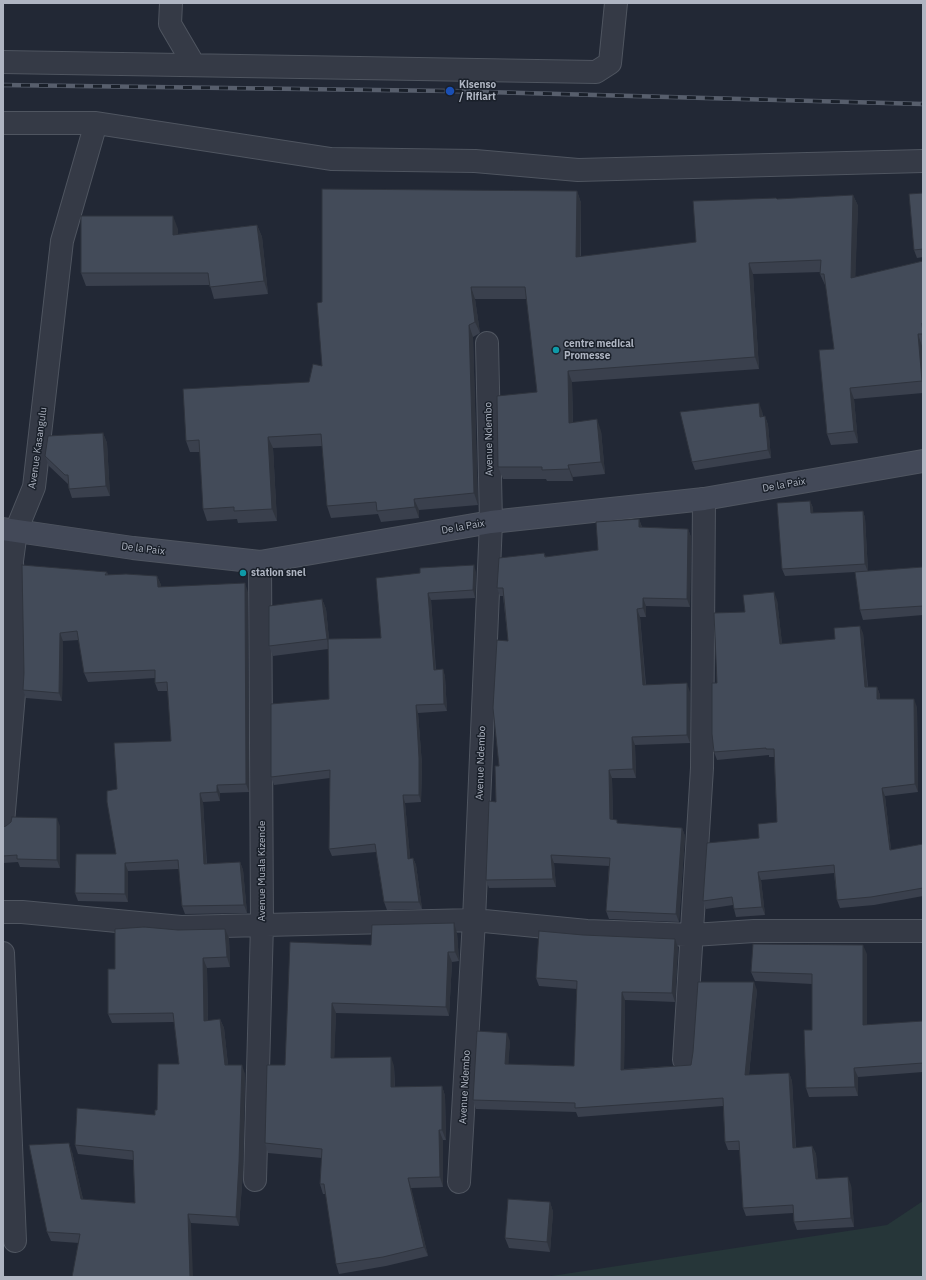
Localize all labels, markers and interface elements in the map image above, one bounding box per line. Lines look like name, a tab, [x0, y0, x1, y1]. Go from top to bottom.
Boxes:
place label: Kisenso / Riflart	[459, 79, 496, 102]
marker: Kisenso / Riflart	[444, 85, 456, 97]
place label: centre medical Promesse	[564, 338, 634, 362]
marker: centre medical Promesse	[551, 345, 561, 355]
street label: Avenue Ndembo	[482, 402, 496, 476]
street label: Avenue Kasangulu	[26, 406, 50, 490]
street label: De la Paix	[761, 475, 807, 495]
street label: De la Paix	[440, 517, 486, 537]
street label: De la Paix	[121, 540, 165, 558]
place label: station snel	[251, 567, 306, 579]
marker: station snel	[238, 568, 248, 578]
street label: Avenue Ndembo	[474, 726, 488, 800]
street label: Avenue Muala Kizende	[256, 820, 268, 922]
street label: Avenue Ndembo	[457, 1050, 473, 1124]

